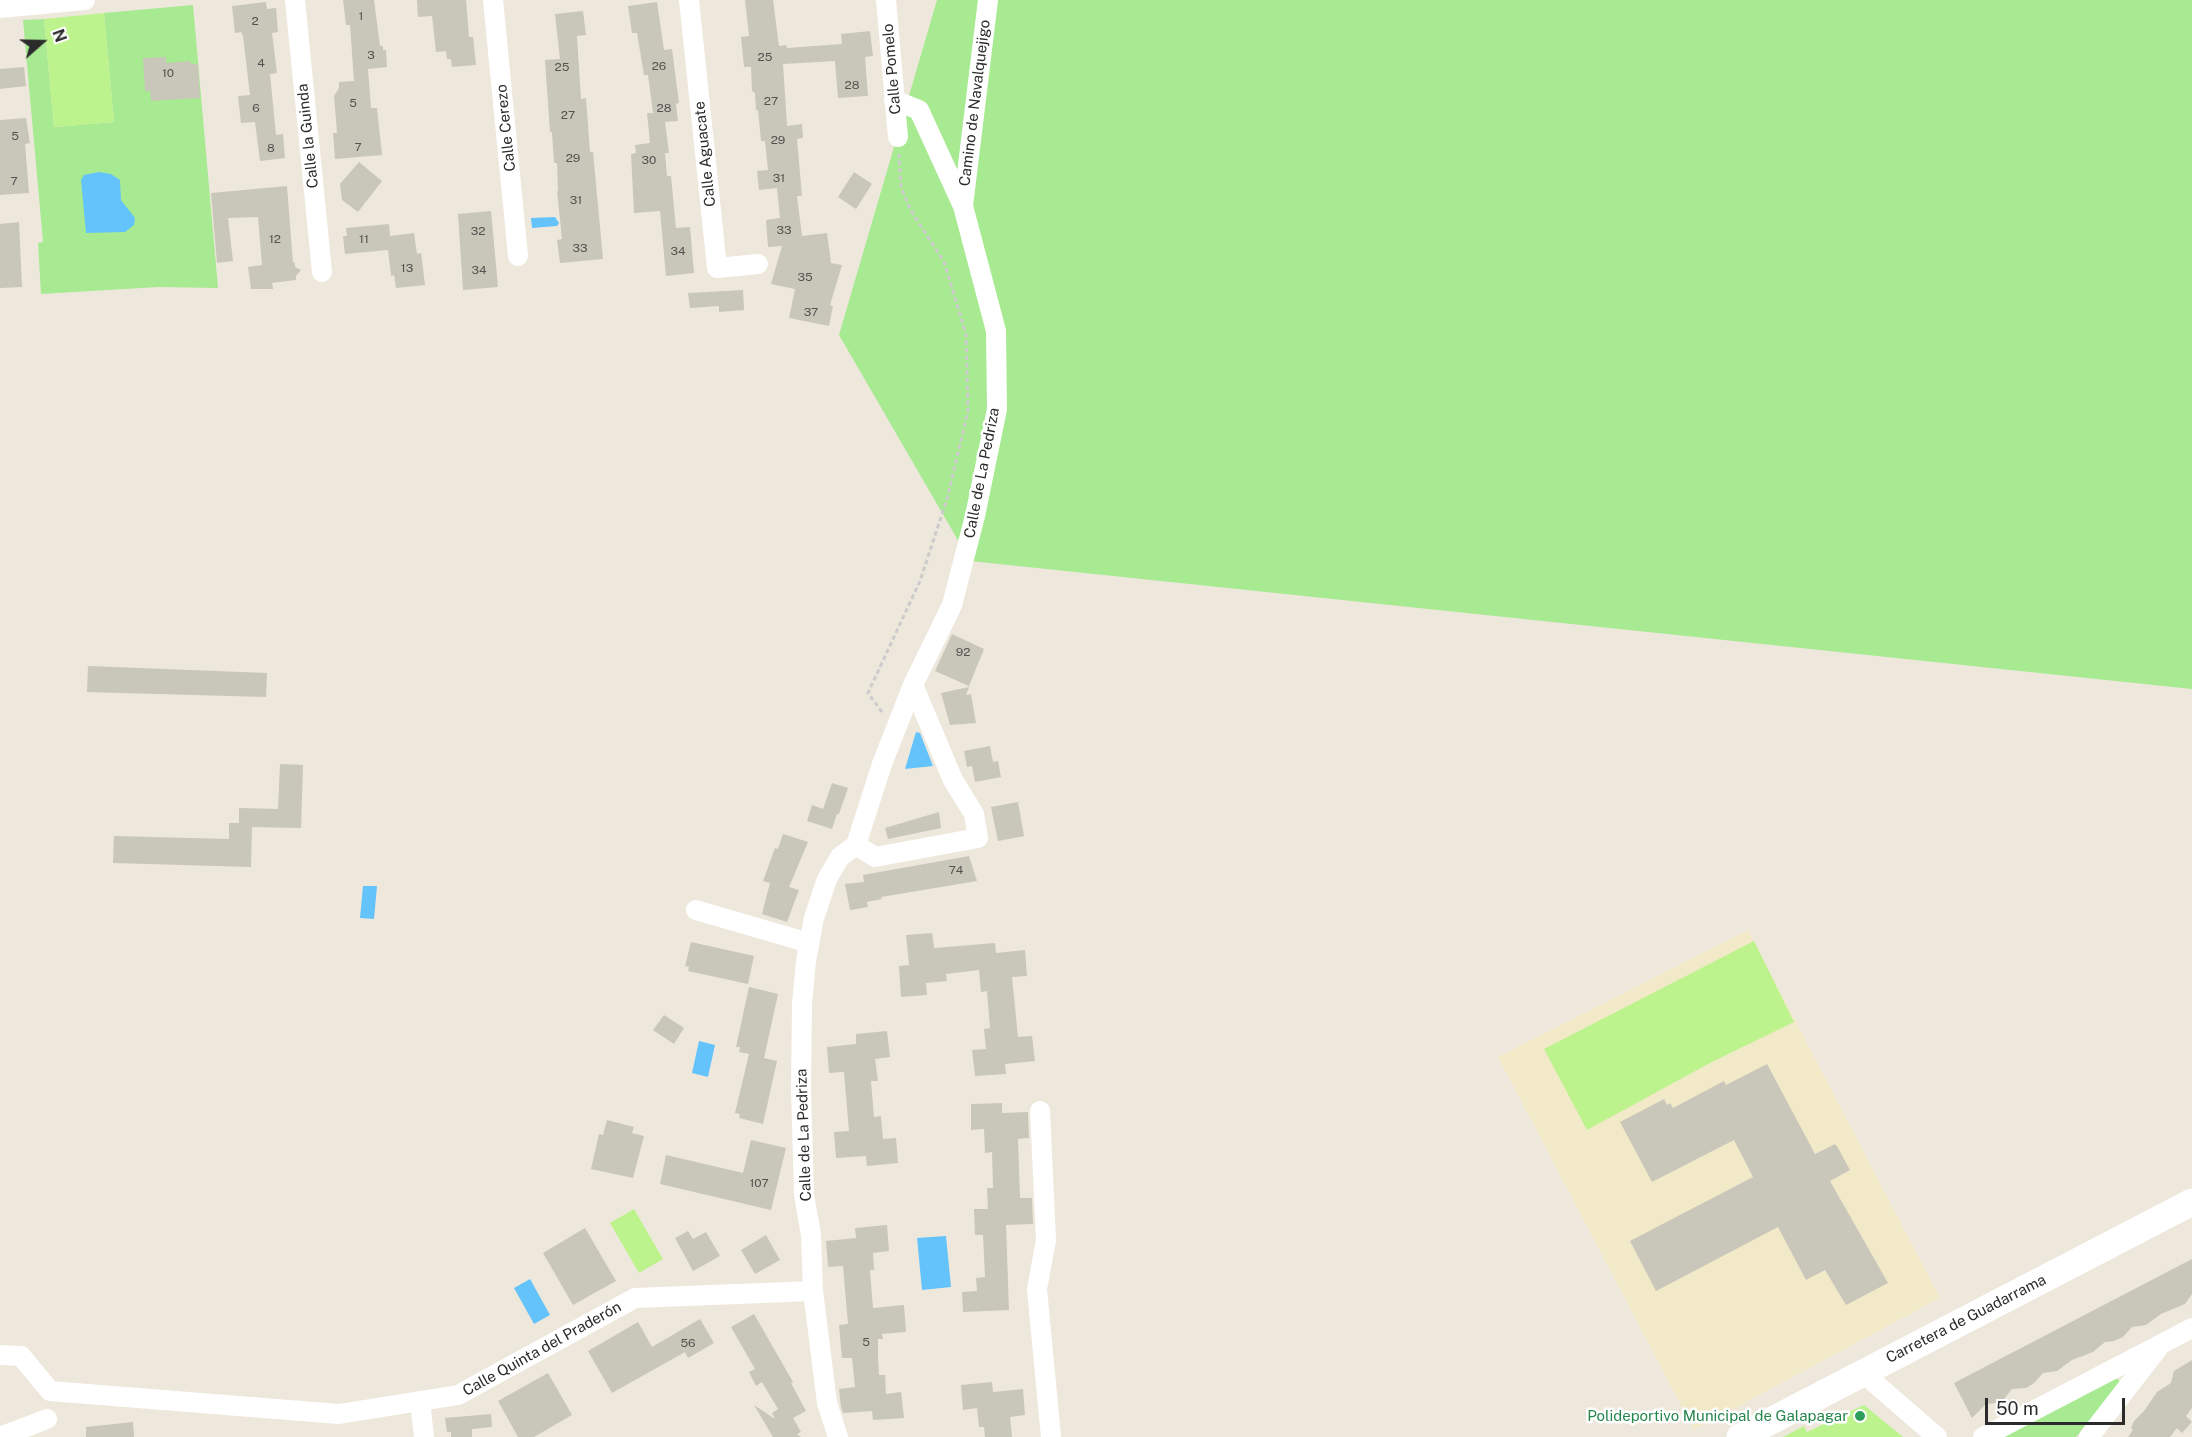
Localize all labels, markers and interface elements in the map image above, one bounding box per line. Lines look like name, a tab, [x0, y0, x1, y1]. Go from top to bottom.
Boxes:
house number: 1	[359, 9, 363, 23]
north arrow	[12, 12, 72, 72]
house number: 2	[251, 14, 259, 28]
street label: Camino de Navalquejigo	[956, 19, 994, 187]
street label: Calle Pomelo	[879, 23, 905, 115]
text: N	[48, 27, 70, 45]
house number: 3	[367, 48, 375, 62]
house number: 25	[758, 50, 772, 64]
house number: 4	[257, 56, 265, 70]
house number: 26	[652, 59, 666, 73]
house number: 25	[555, 60, 569, 74]
house number: 10	[162, 66, 174, 80]
house number: 28	[845, 78, 859, 92]
street label: Calle la Guinda	[294, 83, 322, 189]
street label: Calle Cerezo	[492, 83, 520, 173]
house number: 27	[764, 94, 778, 108]
house number: 5	[349, 96, 357, 110]
street label: Calle Aguacate	[691, 100, 719, 208]
house number: 6	[252, 101, 260, 115]
house number: 28	[657, 101, 671, 115]
house number: 27	[561, 108, 575, 122]
house number: 5	[11, 129, 19, 143]
house number: 29	[771, 133, 785, 147]
house number: 7	[354, 140, 362, 154]
house number: 8	[267, 141, 275, 155]
house number: 29	[566, 151, 580, 165]
house number: 30	[642, 153, 656, 167]
house number: 31	[773, 171, 785, 185]
house number: 7	[10, 174, 18, 188]
house number: 31	[570, 193, 582, 207]
house number: 33	[776, 223, 792, 237]
house number: 32	[471, 224, 485, 238]
house number: 12	[269, 232, 281, 246]
house number: 11	[359, 232, 369, 246]
house number: 33	[572, 241, 588, 255]
house number: 34	[670, 244, 686, 258]
house number: 13	[401, 261, 413, 275]
house number: 34	[471, 263, 487, 277]
house number: 35	[797, 270, 813, 284]
house number: 37	[804, 305, 818, 319]
street label: Calle de La Pedriza	[961, 406, 1003, 540]
house number: 92	[956, 645, 970, 659]
house number: 74	[949, 863, 963, 877]
street label: Calle de La Pedriza	[793, 1068, 815, 1202]
house number: 107	[749, 1176, 769, 1190]
street label: Carretera de Guadarrama	[1883, 1271, 2049, 1367]
street label: Calle Quinta del Praderón	[460, 1298, 624, 1400]
house number: 5	[862, 1335, 870, 1349]
house number: 56	[680, 1336, 696, 1350]
scale bar	[1988, 1386, 2128, 1424]
text: 50 m	[1996, 1398, 2039, 1419]
place label: Polideportivo Municipal de Galapagar	[1587, 1407, 1848, 1425]
marker: Polideportivo Municipal de Galapagar	[1853, 1409, 1867, 1423]

